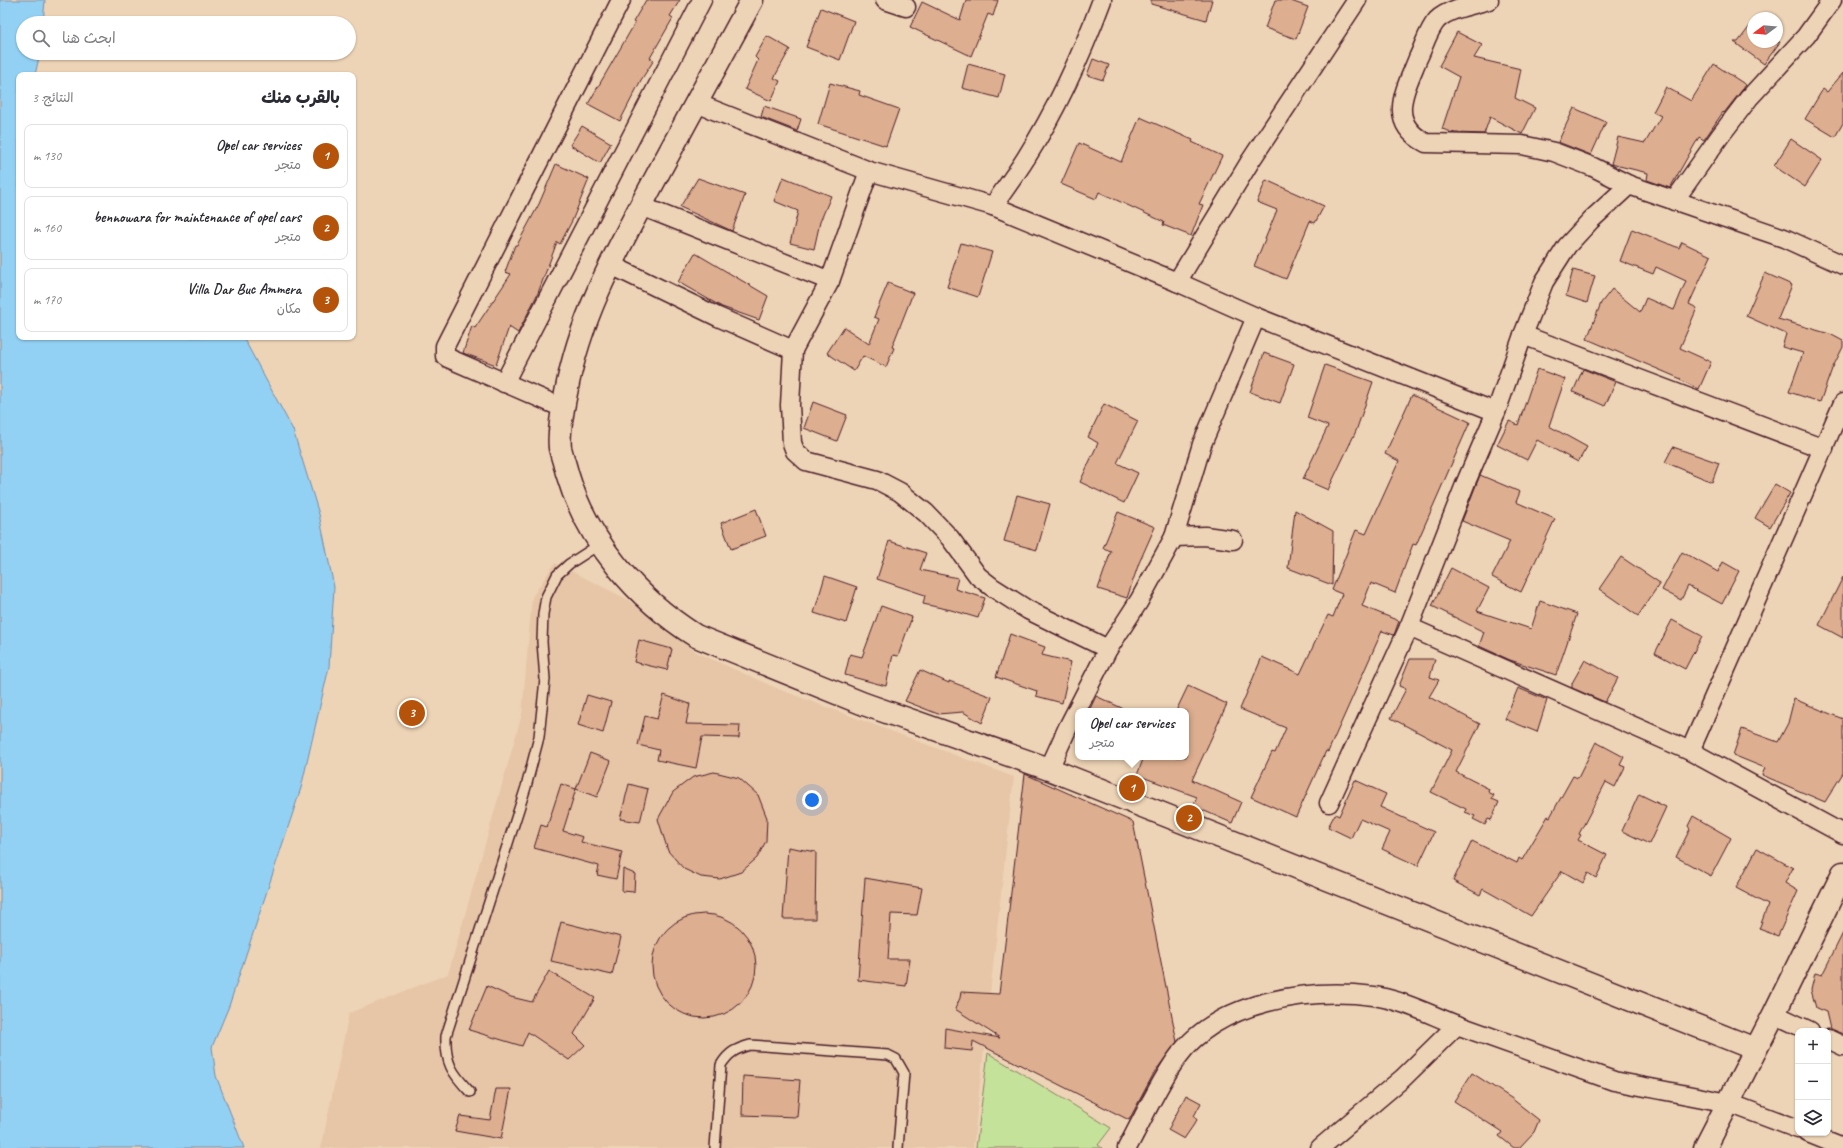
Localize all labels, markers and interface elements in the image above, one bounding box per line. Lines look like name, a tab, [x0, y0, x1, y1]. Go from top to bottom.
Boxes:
north arrow	[1747, 12, 1783, 48]
search box	[16, 16, 356, 60]
icon: search	[30, 27, 52, 49]
text: ابحث هنا	[62, 29, 116, 48]
text: بالقرب منك	[261, 87, 340, 108]
text: النتائج: 3	[32, 90, 74, 106]
text: Opel car services	[216, 136, 301, 155]
text: 130 m	[33, 148, 61, 164]
text: 1	[323, 148, 329, 164]
text: متجر	[276, 157, 301, 173]
text: bennowara for maintenance of opel cars	[94, 208, 301, 227]
text: 160 m	[33, 220, 61, 236]
text: 2	[323, 220, 329, 236]
text: متجر	[276, 229, 301, 245]
text: Villa Dar Buc Ammera	[187, 280, 301, 299]
text: 170 m	[33, 292, 61, 308]
text: 3	[323, 292, 329, 308]
text: مكان	[277, 301, 301, 317]
pin: 3	[399, 698, 425, 728]
popup	[1075, 708, 1189, 760]
text: Opel car services	[1090, 714, 1175, 733]
text: متجر	[1090, 735, 1115, 751]
pin: 1	[1119, 773, 1145, 803]
your location	[802, 790, 822, 810]
pin: 2	[1176, 803, 1202, 833]
map controls	[1795, 1028, 1831, 1136]
button: +	[1795, 1028, 1831, 1064]
button: −	[1795, 1064, 1831, 1100]
button: layers	[1795, 1100, 1831, 1136]

